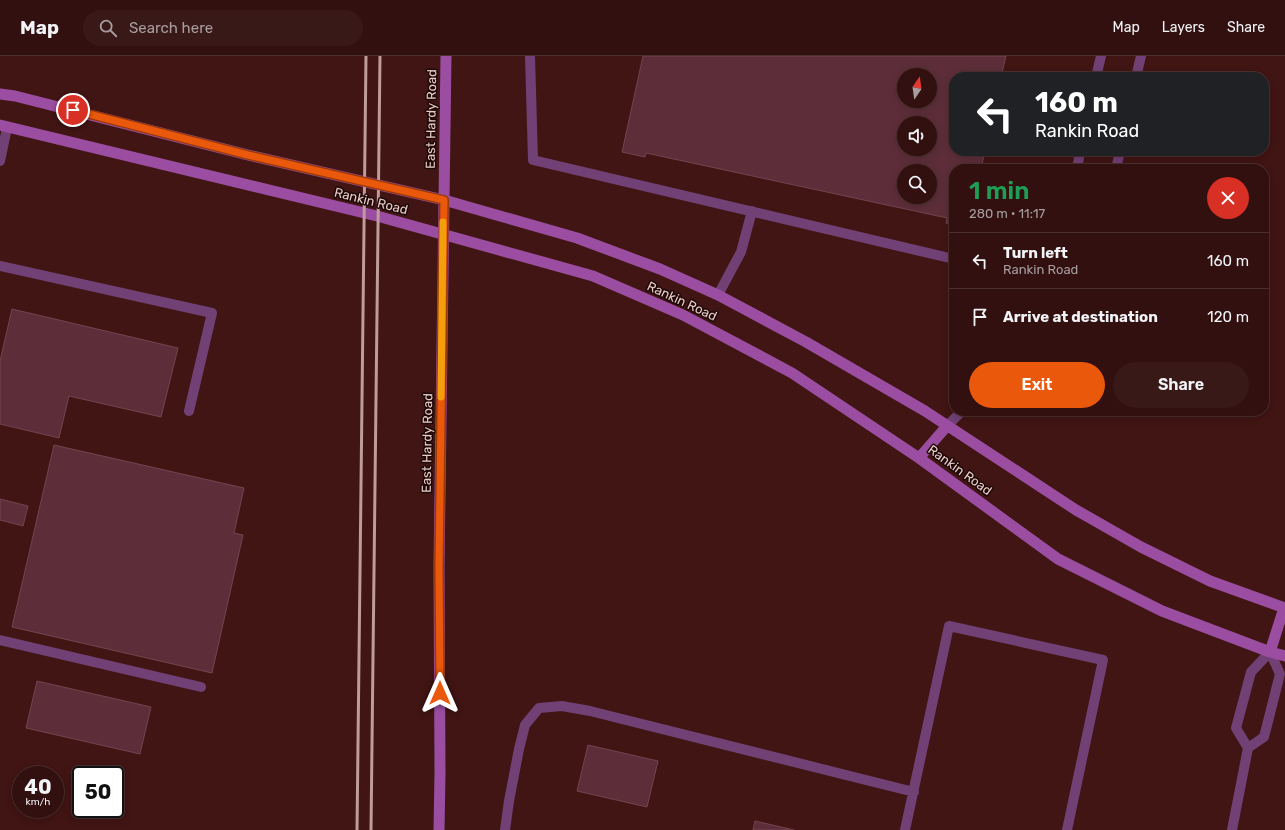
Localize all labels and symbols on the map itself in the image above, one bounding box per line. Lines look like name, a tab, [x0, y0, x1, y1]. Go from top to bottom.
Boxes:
north arrow	[897, 68, 937, 108]
street label: East Hardy Road	[423, 69, 439, 169]
pin	[56, 93, 90, 127]
street label: Rankin Road	[333, 185, 409, 217]
street label: Rankin Road	[645, 278, 719, 324]
street label: East Hardy Road	[419, 393, 435, 493]
street label: Rankin Road	[925, 442, 995, 498]
position arrow	[419, 672, 461, 714]
speed limit sign: 50	[72, 766, 124, 818]

